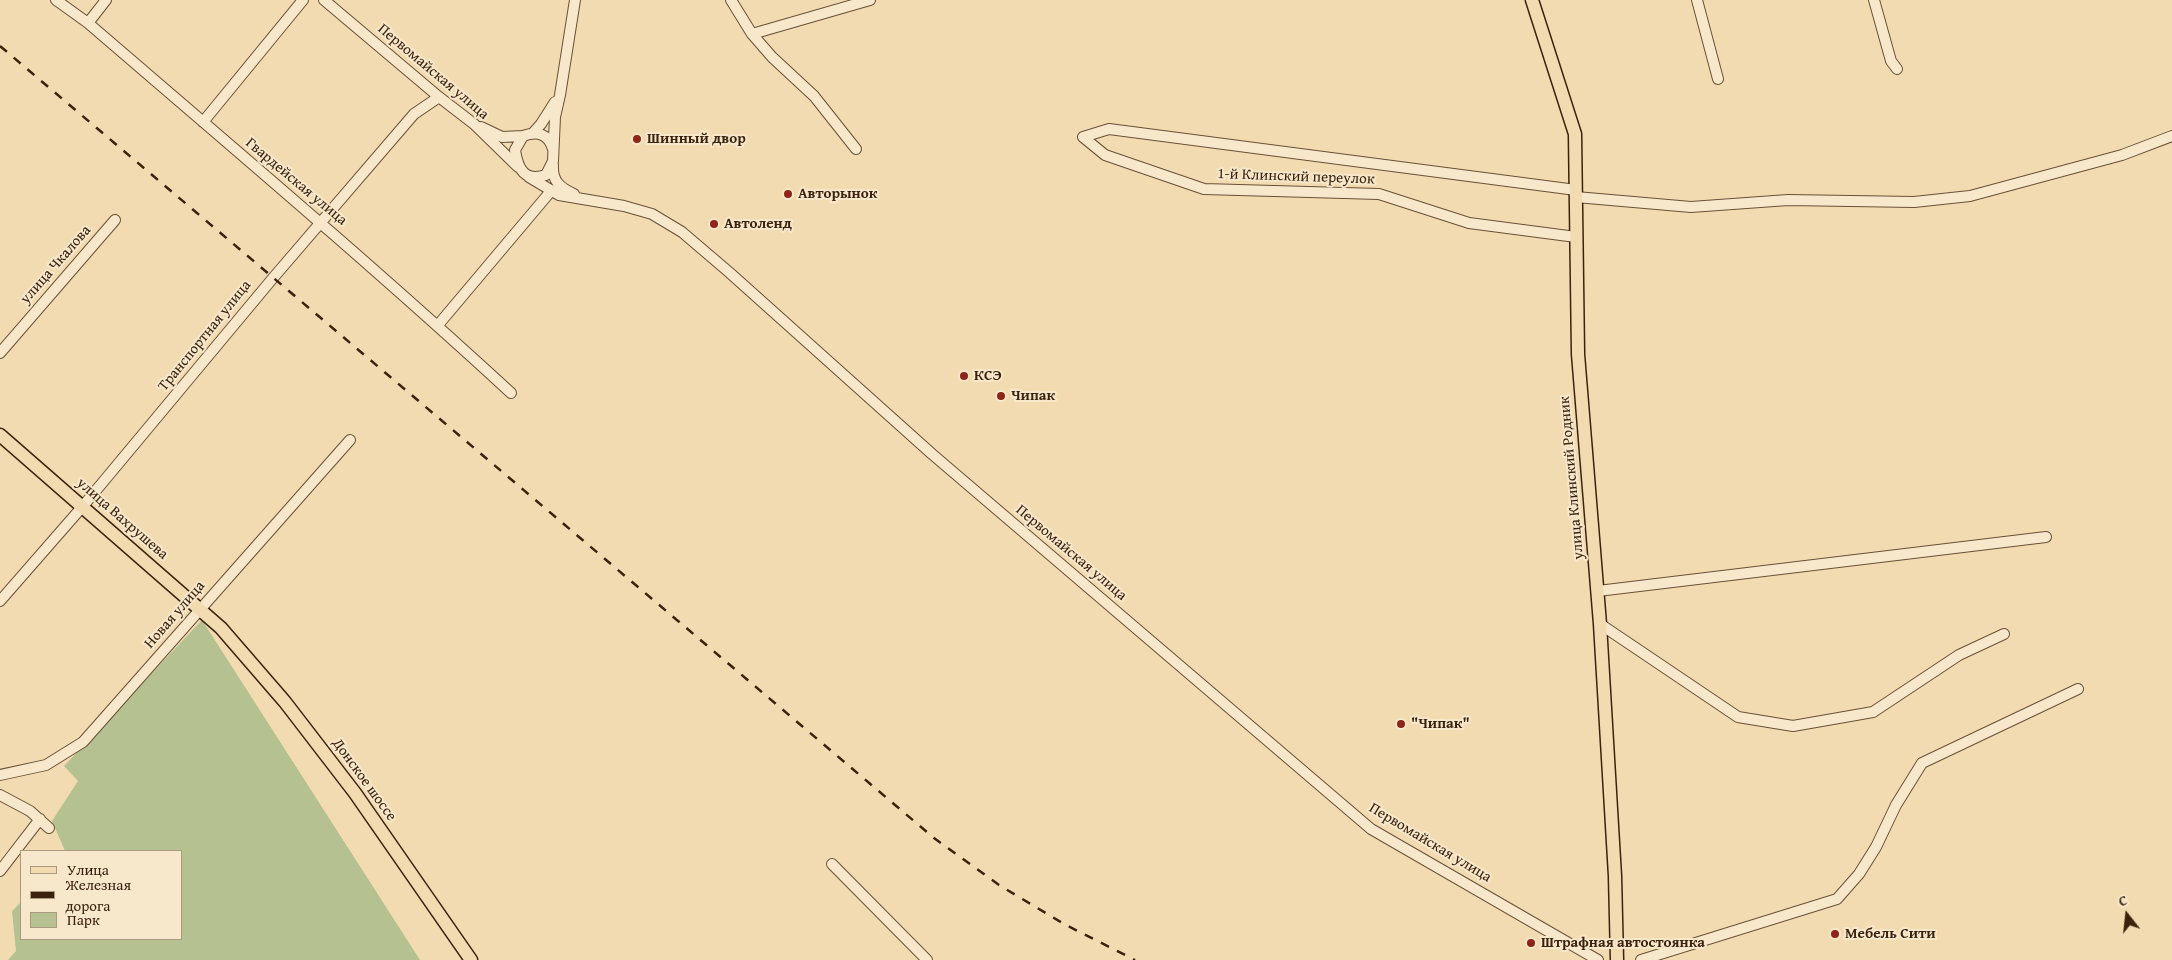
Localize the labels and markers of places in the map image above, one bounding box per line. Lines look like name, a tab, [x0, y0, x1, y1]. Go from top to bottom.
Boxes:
place label: Шинный двор	[647, 130, 746, 148]
marker: Шинный двор	[631, 133, 643, 145]
place label: Авторынок	[798, 185, 877, 203]
marker: Авторынок	[782, 188, 794, 200]
place label: Автоленд	[724, 215, 792, 233]
marker: Автоленд	[708, 218, 720, 230]
place label: КСЭ	[974, 367, 1002, 385]
marker: КСЭ	[958, 370, 970, 382]
place label: Чипак	[1011, 387, 1055, 405]
marker: Чипак	[995, 390, 1007, 402]
place label: "Чипак"	[1411, 715, 1470, 733]
marker: "Чипак"	[1395, 718, 1407, 730]
place label: Мебель Сити	[1845, 925, 1936, 943]
marker: Мебель Сити	[1829, 928, 1841, 940]
place label: Штрафная автостоянка	[1541, 934, 1705, 952]
marker: Штрафная автостоянка	[1525, 937, 1537, 949]

